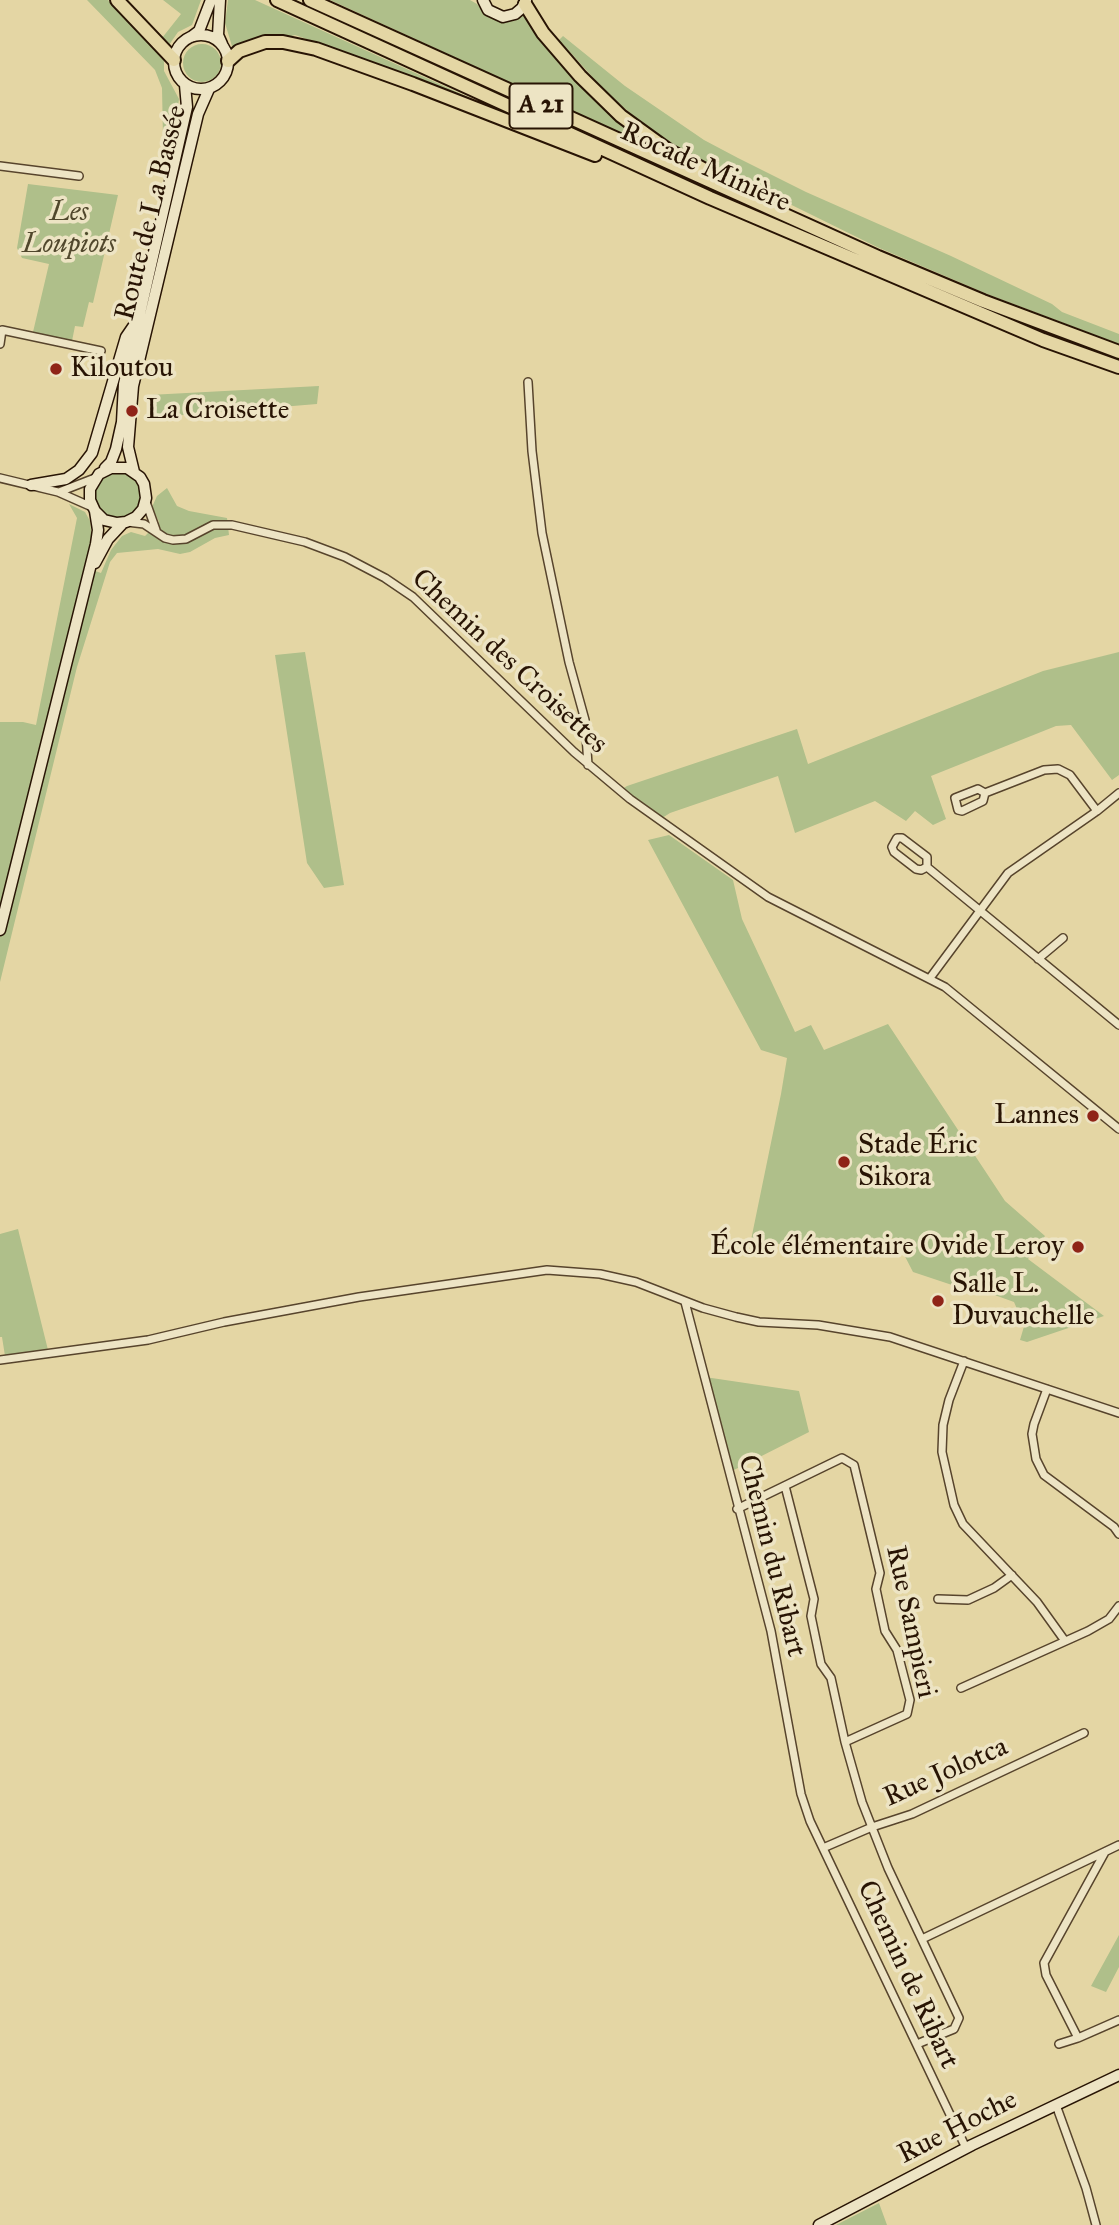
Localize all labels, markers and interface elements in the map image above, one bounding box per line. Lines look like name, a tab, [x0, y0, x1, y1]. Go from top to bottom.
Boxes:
road number: A 21	[510, 83, 572, 128]
street label: Route de La Bassée	[109, 102, 195, 324]
street label: Rocade Minière	[615, 116, 795, 220]
park label: Les Loupiots	[22, 196, 116, 262]
place label: Kiloutou	[70, 352, 173, 386]
marker: Kiloutou	[48, 361, 64, 377]
place label: La Croisette	[146, 394, 289, 428]
marker: La Croisette	[124, 403, 140, 419]
street label: Chemin des Croisettes	[404, 563, 614, 761]
place label: Lannes	[994, 1099, 1079, 1133]
marker: Lannes	[1085, 1108, 1101, 1124]
place label: Stade Éric Sikora	[858, 1129, 978, 1195]
marker: Stade Éric Sikora	[836, 1154, 852, 1170]
place label: École élémentaire Ovide Leroy	[710, 1230, 1064, 1264]
marker: École élémentaire Ovide Leroy	[1070, 1239, 1086, 1255]
place label: Salle L. Duvauchelle	[952, 1268, 1095, 1334]
marker: Salle L. Duvauchelle	[930, 1293, 946, 1309]
street label: Chemin du Ribart	[730, 1452, 812, 1660]
street label: Rue Sampieri	[877, 1543, 943, 1701]
street label: Rue Jolotca	[879, 1731, 1013, 1815]
street label: Chemin de Ribart	[849, 1876, 965, 2074]
street label: Rue Hoche	[893, 2084, 1023, 2172]

